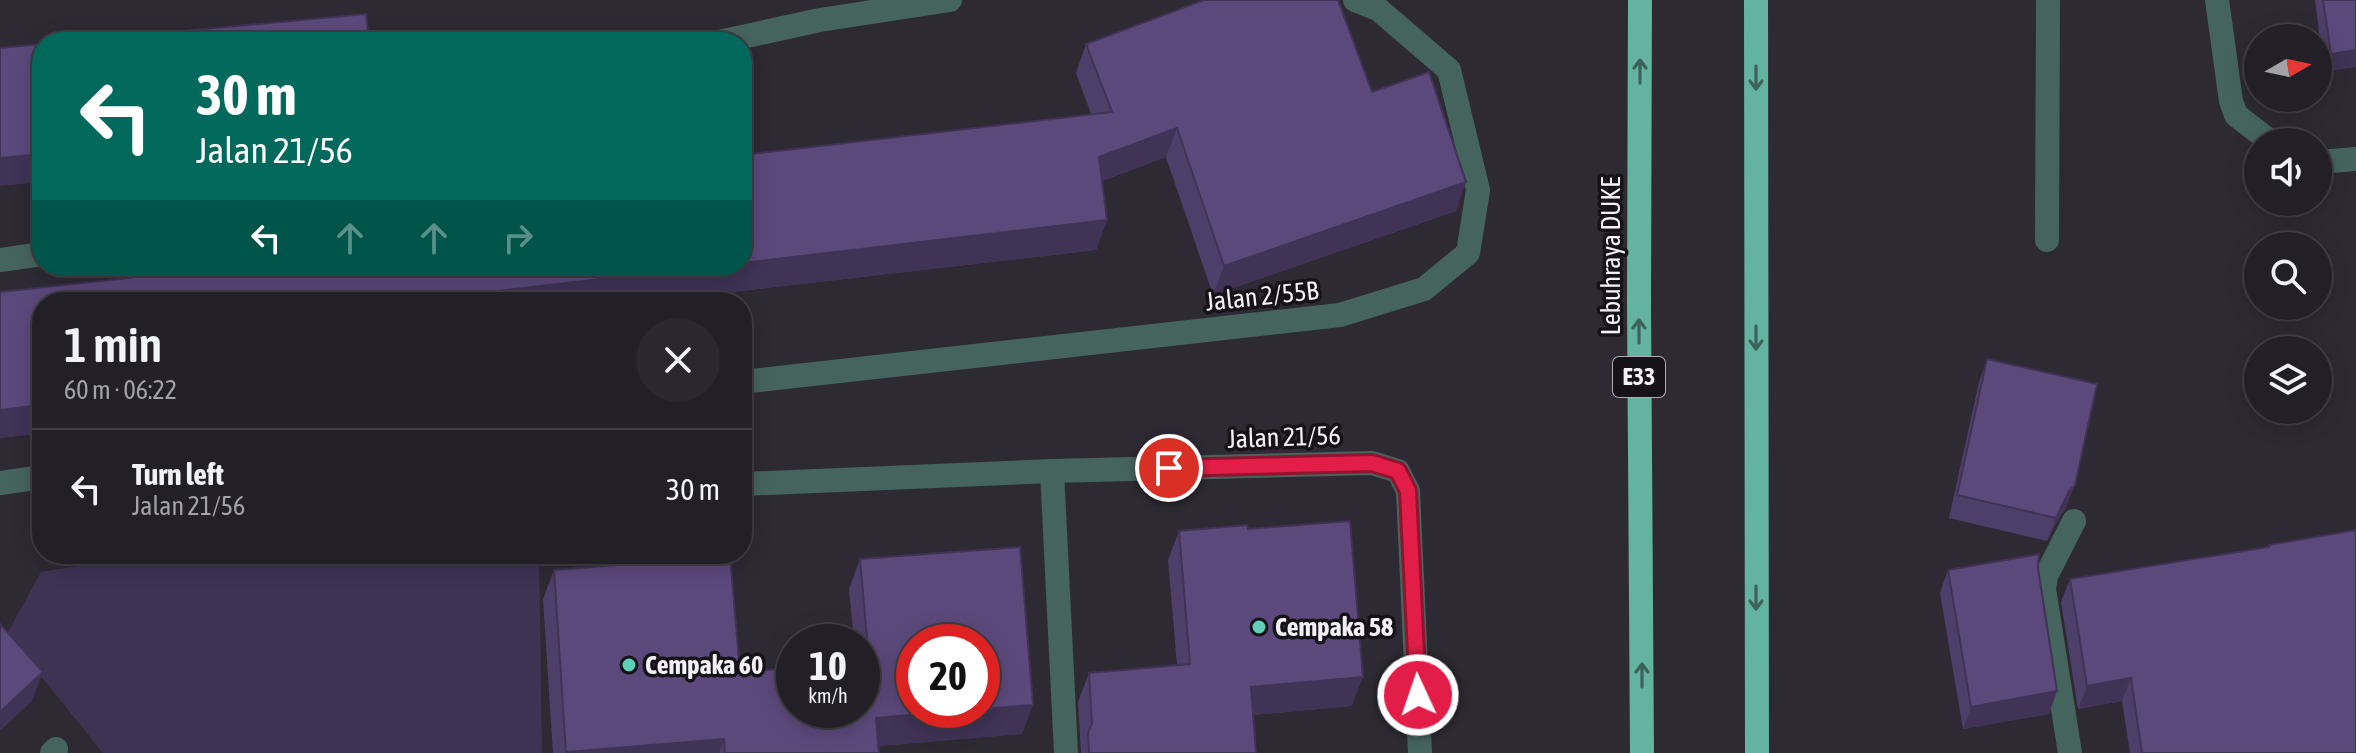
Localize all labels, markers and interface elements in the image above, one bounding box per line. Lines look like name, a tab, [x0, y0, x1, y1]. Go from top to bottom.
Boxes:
north arrow	[2244, 24, 2332, 112]
map controls	[2244, 24, 2332, 424]
one-way arrow	[1632, 58, 1648, 85]
text: 30 m	[196, 63, 297, 127]
icon: left	[64, 64, 168, 168]
one-way arrow	[1748, 64, 1764, 91]
button: sound	[2244, 128, 2332, 216]
text: Jalan 21/56	[196, 129, 353, 171]
street label: Lebuhraya DUKE	[1596, 177, 1626, 335]
icon: left	[244, 216, 288, 260]
icon: ahead	[328, 216, 372, 260]
icon: ahead	[412, 216, 456, 260]
icon: right	[496, 216, 540, 260]
button: search	[2244, 232, 2332, 320]
street label: Jalan 2/55B	[1204, 275, 1321, 317]
text: 1 min	[64, 317, 162, 372]
button: close	[636, 318, 720, 402]
one-way arrow	[1631, 318, 1647, 345]
one-way arrow	[1748, 324, 1764, 351]
button: layers	[2244, 336, 2332, 424]
road number: E33	[1613, 357, 1665, 397]
text: 60 m · 06:22	[64, 375, 177, 405]
street label: Jalan 21/56	[1227, 420, 1341, 454]
pin	[1135, 434, 1203, 502]
icon: arrive	[1147, 446, 1191, 490]
text: Turn left	[132, 457, 224, 491]
icon: left	[64, 467, 108, 511]
text: 30 m	[666, 472, 720, 506]
text: Jalan 21/56	[132, 491, 245, 521]
one-way arrow	[1748, 584, 1764, 611]
place label: Cempaka 58	[1275, 612, 1393, 642]
marker: Cempaka 58	[1250, 618, 1268, 636]
speed limit sign: 20	[896, 624, 1000, 728]
text: 10	[809, 643, 847, 688]
place label: Cempaka 60	[645, 650, 763, 680]
position arrow	[1376, 653, 1460, 737]
marker: Cempaka 60	[620, 656, 638, 674]
one-way arrow	[1634, 662, 1649, 689]
text: km/h	[808, 684, 848, 707]

